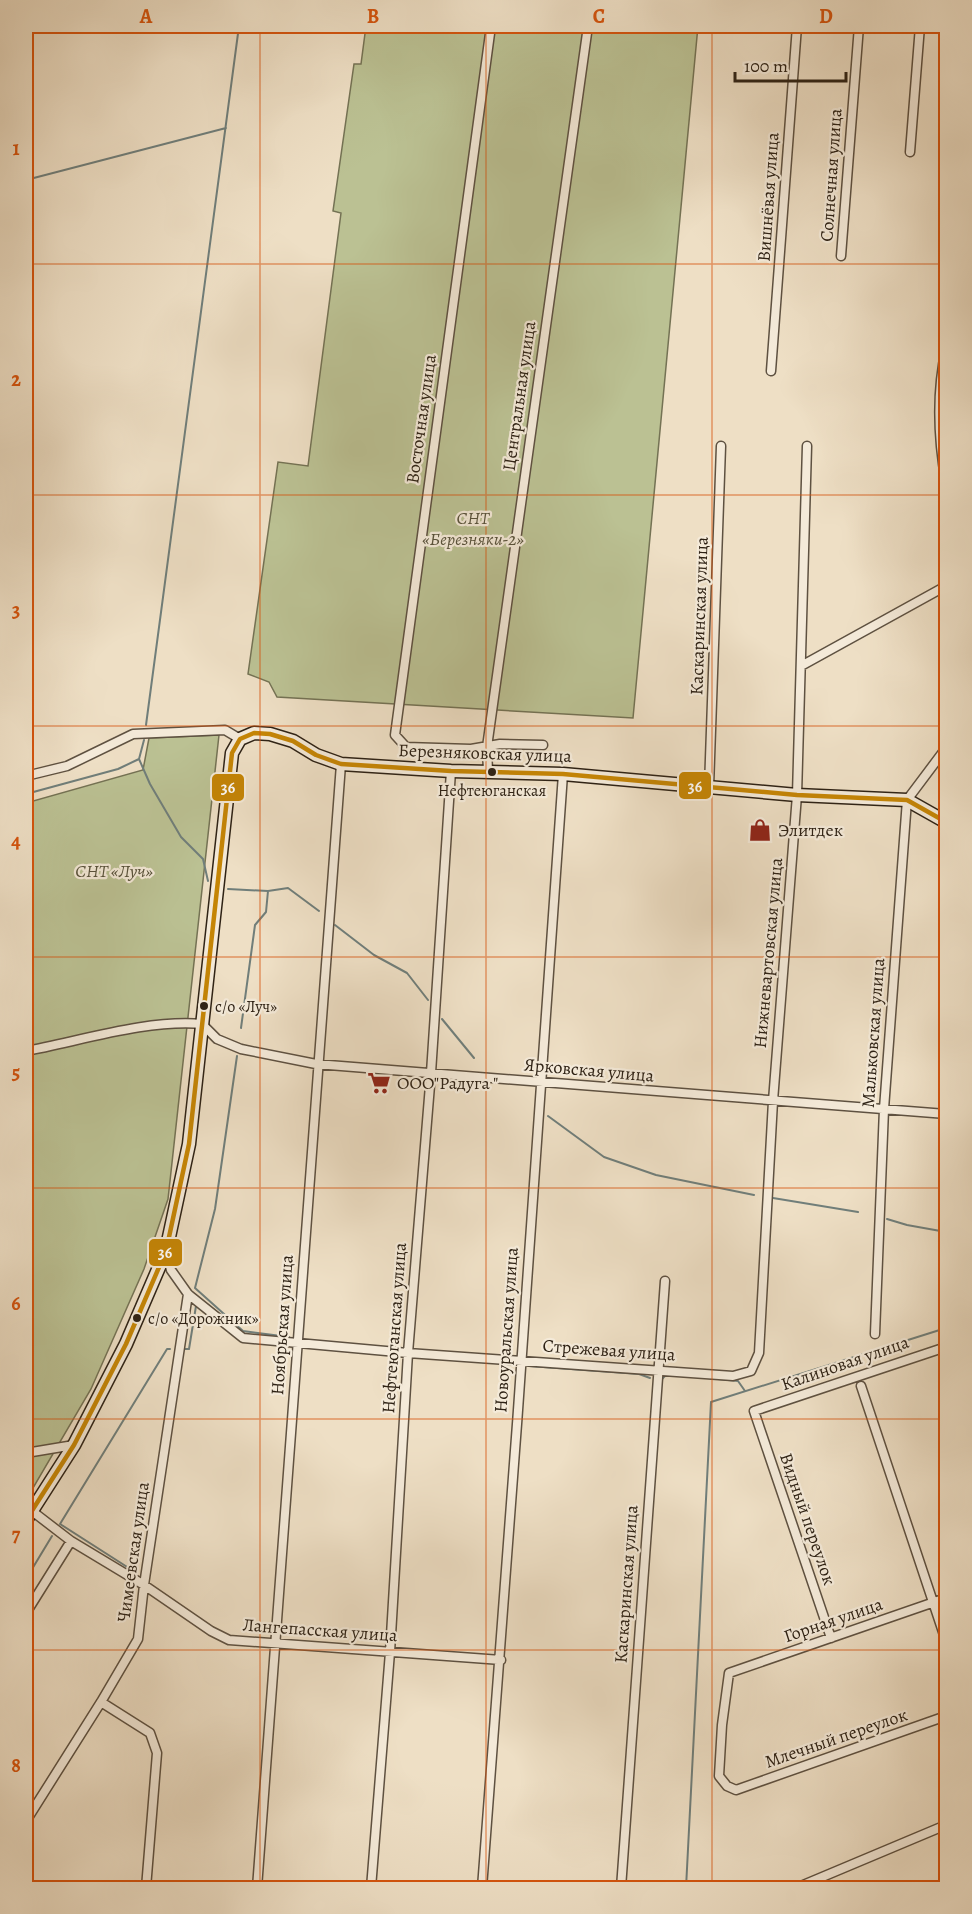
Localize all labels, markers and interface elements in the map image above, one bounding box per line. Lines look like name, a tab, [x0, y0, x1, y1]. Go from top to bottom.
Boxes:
text: A	[139, 3, 153, 30]
text: B	[367, 3, 379, 30]
text: C	[593, 3, 605, 30]
text: D	[819, 3, 833, 30]
scale bar	[735, 45, 846, 83]
text: 100 m	[744, 54, 788, 78]
street label: Солнечная улица	[814, 107, 848, 242]
street label: Вишнёвая улица	[752, 131, 785, 262]
text: 1	[12, 135, 20, 162]
street label: Центральная улица	[497, 319, 541, 472]
street label: Восточная улица	[400, 352, 442, 485]
text: 2	[11, 366, 21, 393]
park label: СНТ «Березняки-2»	[422, 506, 524, 551]
street label: Каскаринская улица	[684, 536, 714, 696]
text: 3	[12, 597, 20, 624]
street label: Березняковская улица	[398, 738, 573, 768]
marker: Нефтеюганская	[486, 766, 498, 778]
line badge: 36	[678, 771, 712, 800]
line badge: 36	[211, 773, 245, 802]
text: 36	[688, 776, 703, 798]
text: 36	[221, 777, 236, 799]
place label: Нефтеюганская	[438, 780, 546, 802]
shop icon: Элитдек	[747, 817, 773, 843]
place label: Элитдек	[778, 818, 843, 842]
text: 4	[11, 828, 21, 855]
street label: Нижневартовская улица	[748, 856, 788, 1049]
park label: СНТ «Луч»	[75, 859, 153, 883]
street label: Мальковская улица	[856, 957, 890, 1109]
place label: с/о «Луч»	[215, 996, 277, 1018]
marker: с/о «Луч»	[198, 1000, 210, 1012]
street label: Ярковская улица	[523, 1052, 656, 1088]
text: 5	[12, 1059, 20, 1086]
supermarket icon: ООО"Радуга "	[366, 1070, 392, 1096]
place label: ООО"Радуга "	[397, 1071, 498, 1095]
line badge: 36	[148, 1238, 183, 1267]
street label: Нефтеюганская улица	[376, 1241, 412, 1414]
text: 36	[158, 1242, 173, 1264]
street label: Новоуральская улица	[488, 1246, 524, 1413]
street label: Ноябрьская улица	[265, 1253, 299, 1396]
text: 6	[11, 1290, 21, 1317]
place label: с/о «Дорожник»	[148, 1308, 259, 1330]
marker: с/о «Дорожник»	[131, 1312, 143, 1324]
street label: Калиновая улица	[778, 1330, 913, 1396]
street label: Стрежевая улица	[542, 1333, 677, 1367]
street label: Видный переулок	[774, 1450, 842, 1588]
street label: Чимеевская улица	[111, 1480, 155, 1624]
street label: Каскаринская улица	[609, 1503, 644, 1664]
text: 7	[12, 1521, 21, 1548]
street label: Горная улица	[780, 1592, 886, 1648]
street label: Лангепасская улица	[242, 1613, 399, 1647]
street label: Млечный переулок	[762, 1702, 910, 1774]
text: 8	[11, 1752, 21, 1779]

